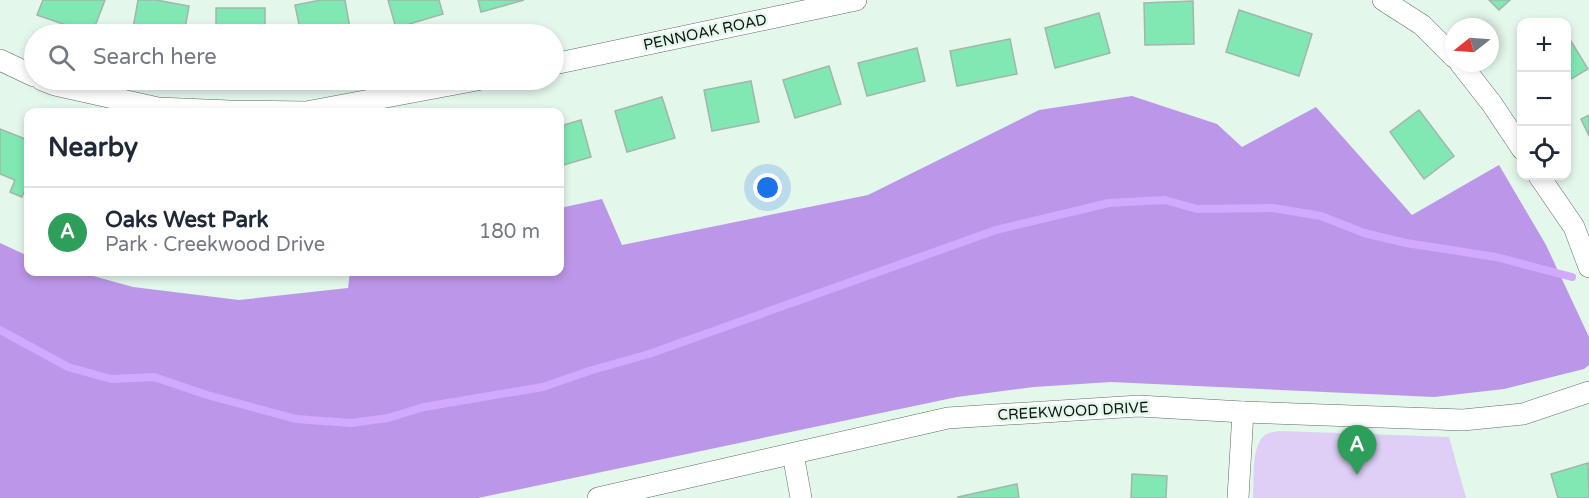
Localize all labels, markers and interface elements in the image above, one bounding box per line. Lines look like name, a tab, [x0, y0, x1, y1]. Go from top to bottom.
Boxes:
street label: PENNOAK ROAD	[642, 10, 768, 54]
north arrow	[1445, 18, 1499, 72]
map controls	[1517, 18, 1571, 180]
button: +	[1517, 18, 1571, 72]
search box	[24, 24, 564, 90]
icon: search	[45, 41, 78, 74]
text: Search here	[93, 44, 217, 70]
button: −	[1517, 72, 1571, 126]
button: locate	[1517, 126, 1571, 180]
text: Nearby	[48, 132, 138, 163]
your location	[753, 173, 782, 202]
text: Oaks West Park	[105, 207, 268, 233]
text: A	[60, 220, 75, 244]
text: 180 m	[479, 220, 540, 244]
text: Park · Creekwood Drive	[105, 233, 325, 257]
street label: CREEKWOOD DRIVE	[997, 398, 1149, 424]
pin: A	[1338, 426, 1376, 475]

